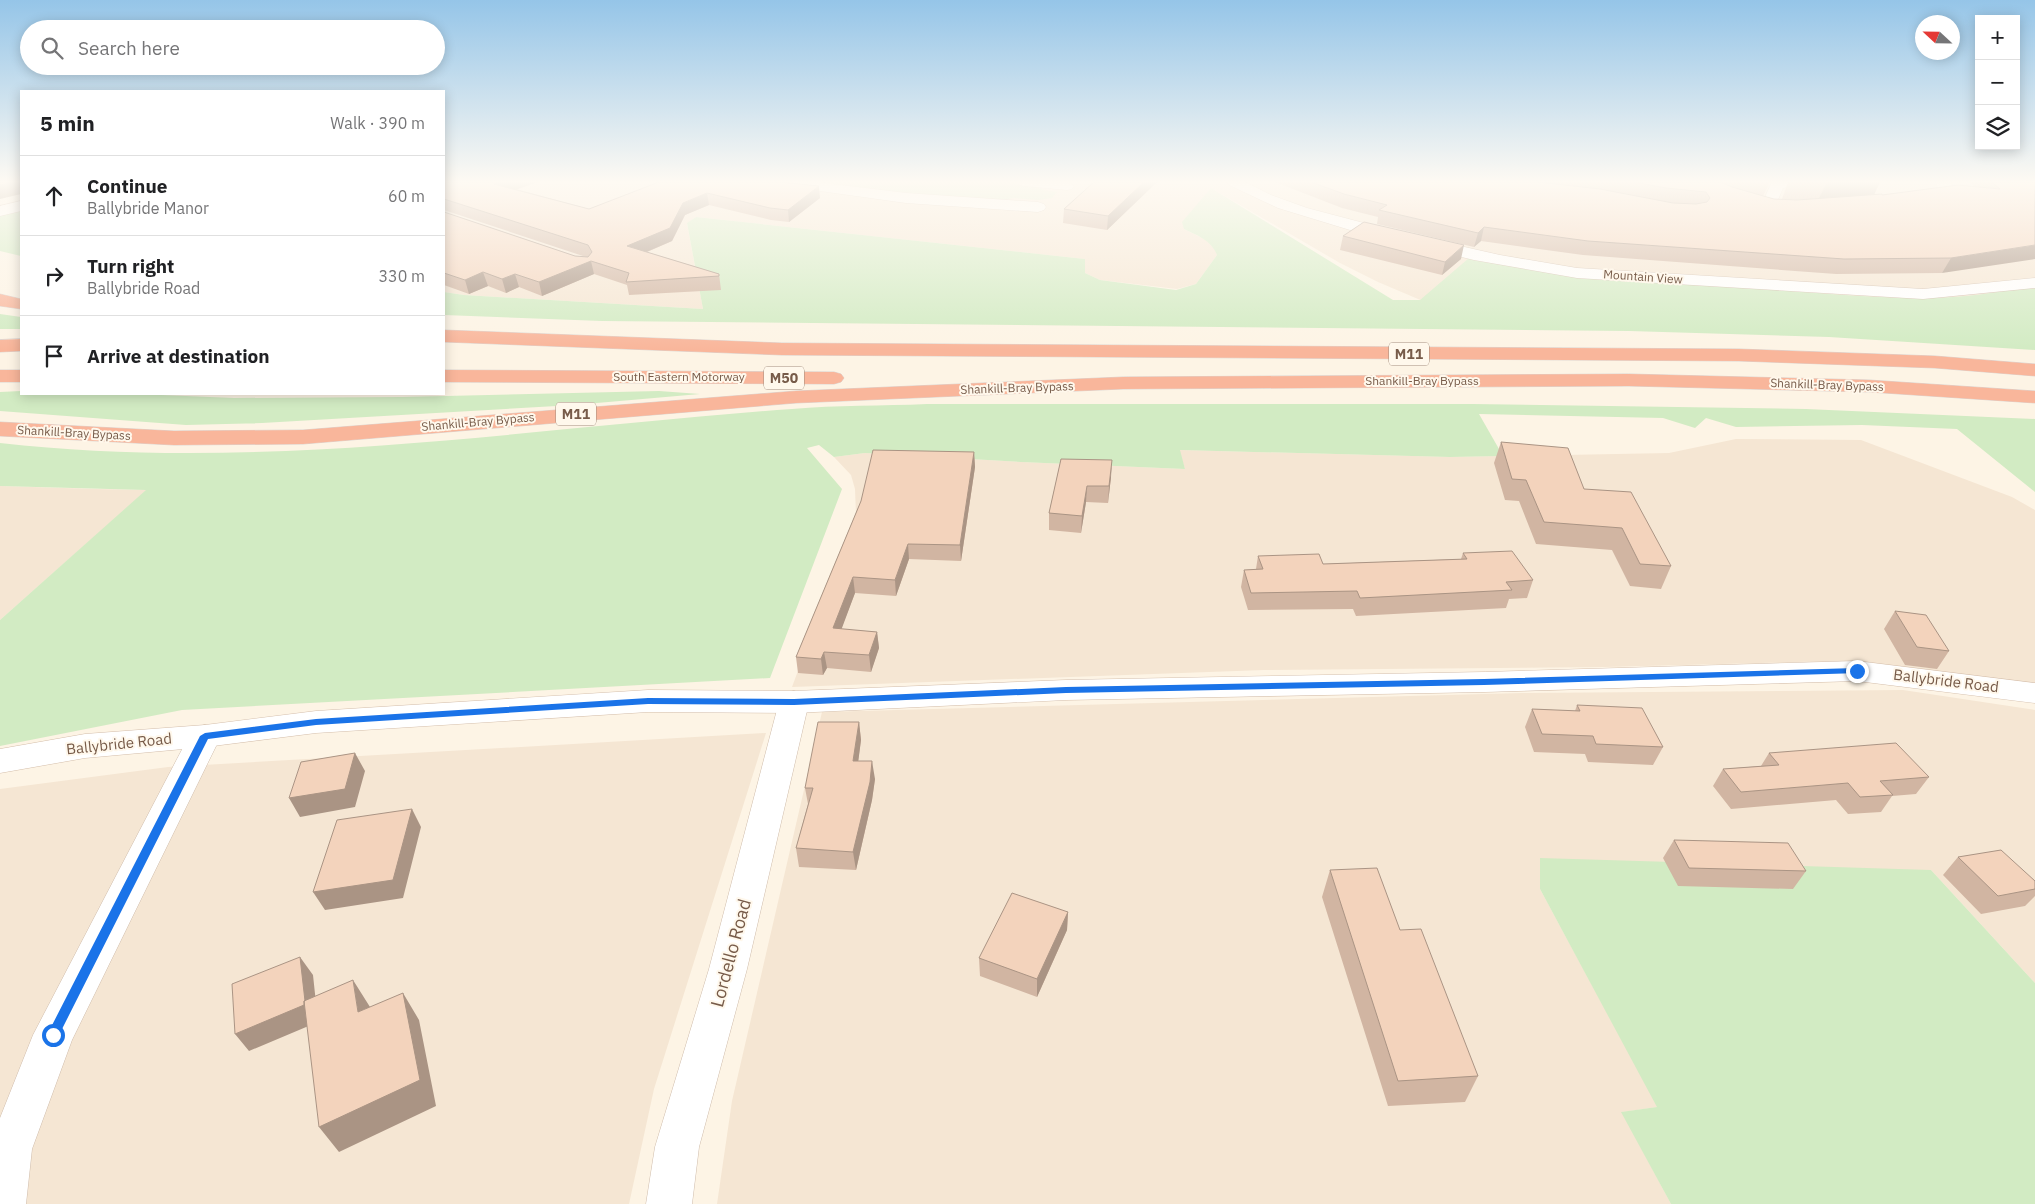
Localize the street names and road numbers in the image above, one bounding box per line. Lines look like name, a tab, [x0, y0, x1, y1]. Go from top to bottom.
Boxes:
street label: Mountain View	[1603, 266, 1683, 287]
road number: M11	[1389, 342, 1429, 366]
road number: M50	[764, 366, 804, 389]
street label: South Eastern Motorway	[613, 369, 745, 384]
street label: Shankill-Bray Bypass	[1365, 373, 1479, 388]
street label: Shankill-Bray Bypass	[1770, 375, 1884, 394]
street label: Shankill-Bray Bypass	[960, 378, 1074, 397]
road number: M11	[556, 402, 596, 426]
street label: Shankill-Bray Bypass	[421, 409, 535, 434]
street label: Shankill-Bray Bypass	[17, 422, 131, 443]
street label: Ballybride Road	[1892, 665, 2000, 696]
street label: Ballybride Road	[65, 729, 173, 758]
street label: Lordello Road	[705, 896, 756, 1010]

